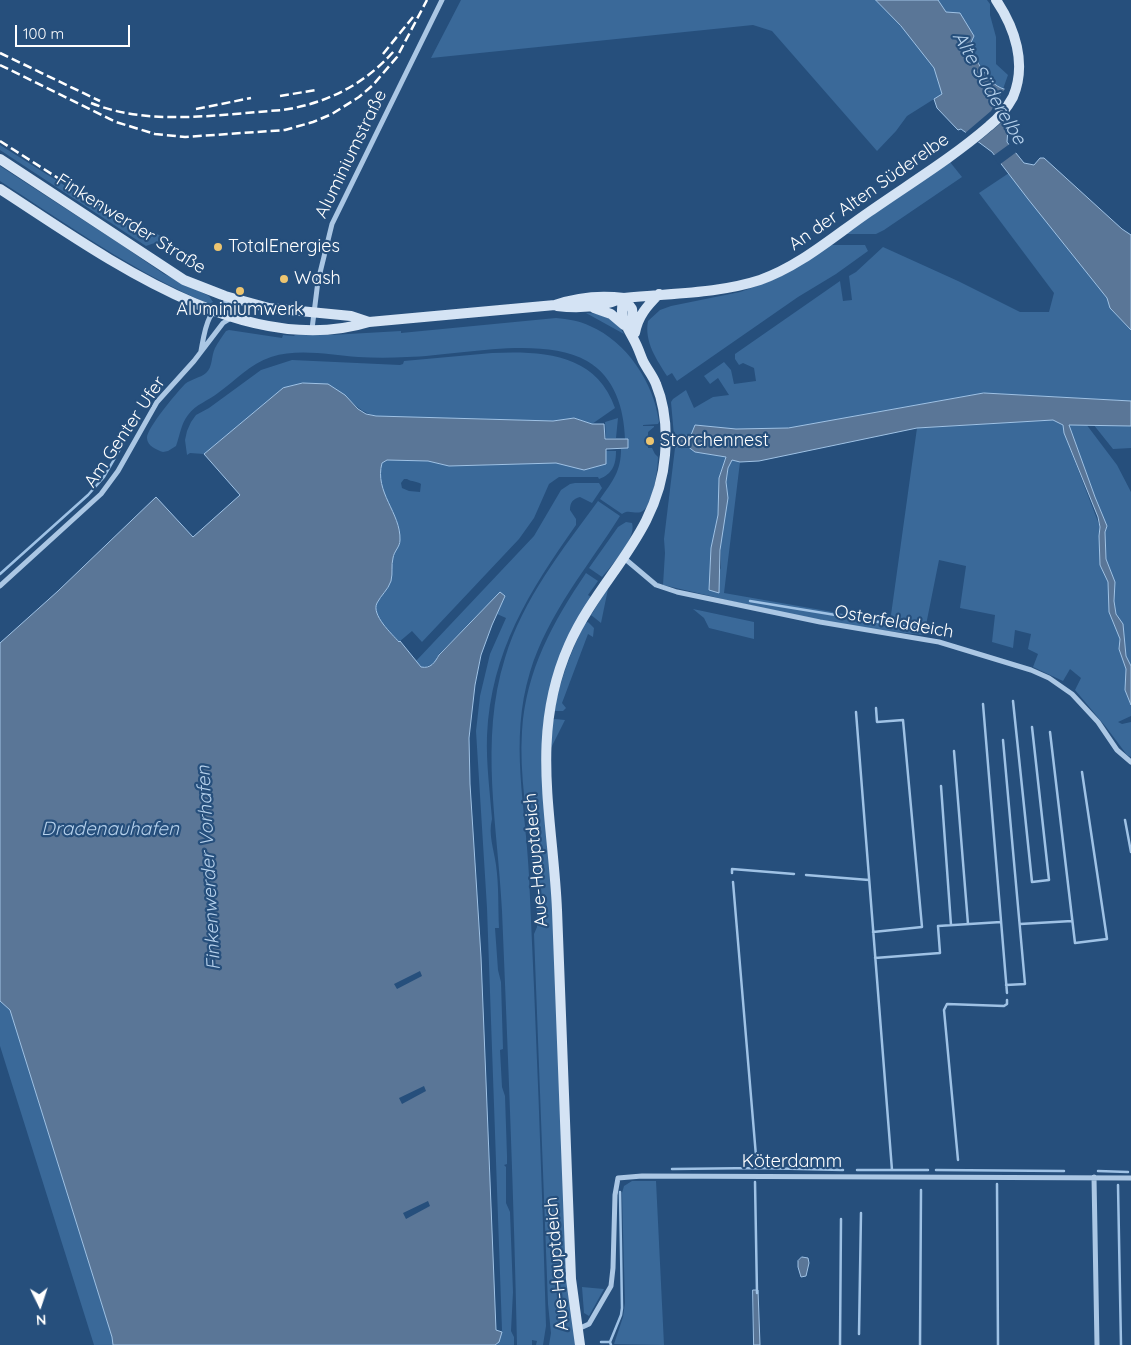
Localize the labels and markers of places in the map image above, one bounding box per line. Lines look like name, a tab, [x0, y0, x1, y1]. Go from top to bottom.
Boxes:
place label: TotalEnergies	[228, 236, 340, 258]
marker: TotalEnergies	[212, 241, 224, 253]
place label: Wash	[294, 268, 341, 290]
marker: Wash	[278, 273, 290, 285]
marker: Aluminiumwerk	[234, 285, 246, 297]
place label: Aluminiumwerk	[176, 299, 304, 321]
place label: Storchennest	[660, 430, 769, 452]
marker: Storchennest	[644, 435, 656, 447]

